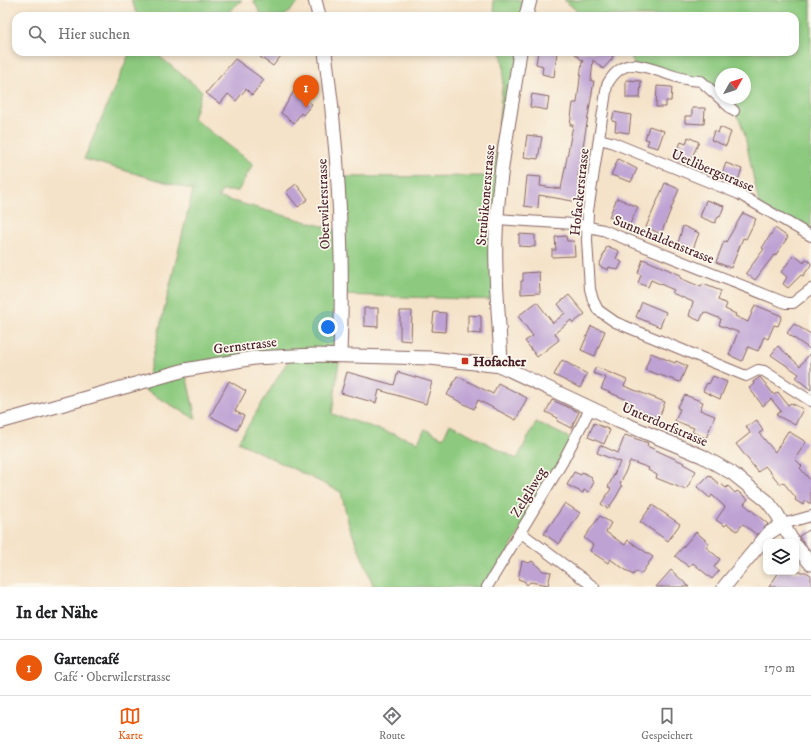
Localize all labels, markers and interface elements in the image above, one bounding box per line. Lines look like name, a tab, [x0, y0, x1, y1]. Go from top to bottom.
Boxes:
search box	[12, 12, 799, 56]
icon: search	[26, 23, 48, 45]
text: Hier suchen	[58, 25, 130, 44]
north arrow	[715, 68, 751, 104]
pin: 1	[293, 75, 319, 108]
street label: Strubikonerstrasse	[473, 144, 499, 246]
street label: Uetlibergstrasse	[668, 145, 757, 197]
street label: Hofackerstrasse	[566, 147, 594, 237]
street label: Oberwilerstrasse	[313, 158, 335, 250]
street label: Sunnehaldenstrasse	[610, 211, 717, 268]
your location	[318, 317, 338, 337]
street label: Gernstrasse	[212, 333, 278, 359]
place label: Hofacher	[473, 353, 527, 371]
marker: Hofacher	[460, 356, 470, 366]
street label: Unterdorfstrasse	[619, 399, 711, 451]
street label: Zelgliweg	[507, 464, 551, 521]
map controls	[763, 539, 799, 575]
button: layers	[763, 539, 799, 575]
text: In der Nähe	[16, 602, 98, 624]
text: Gartencafé	[54, 650, 119, 669]
text: 1	[27, 660, 31, 676]
text: 170 m	[764, 660, 795, 676]
text: Café · Oberwilerstrasse	[54, 669, 171, 685]
tab: Karte	[118, 705, 143, 743]
tab: Route	[379, 705, 405, 743]
tab: Gespeichert	[641, 705, 693, 743]

